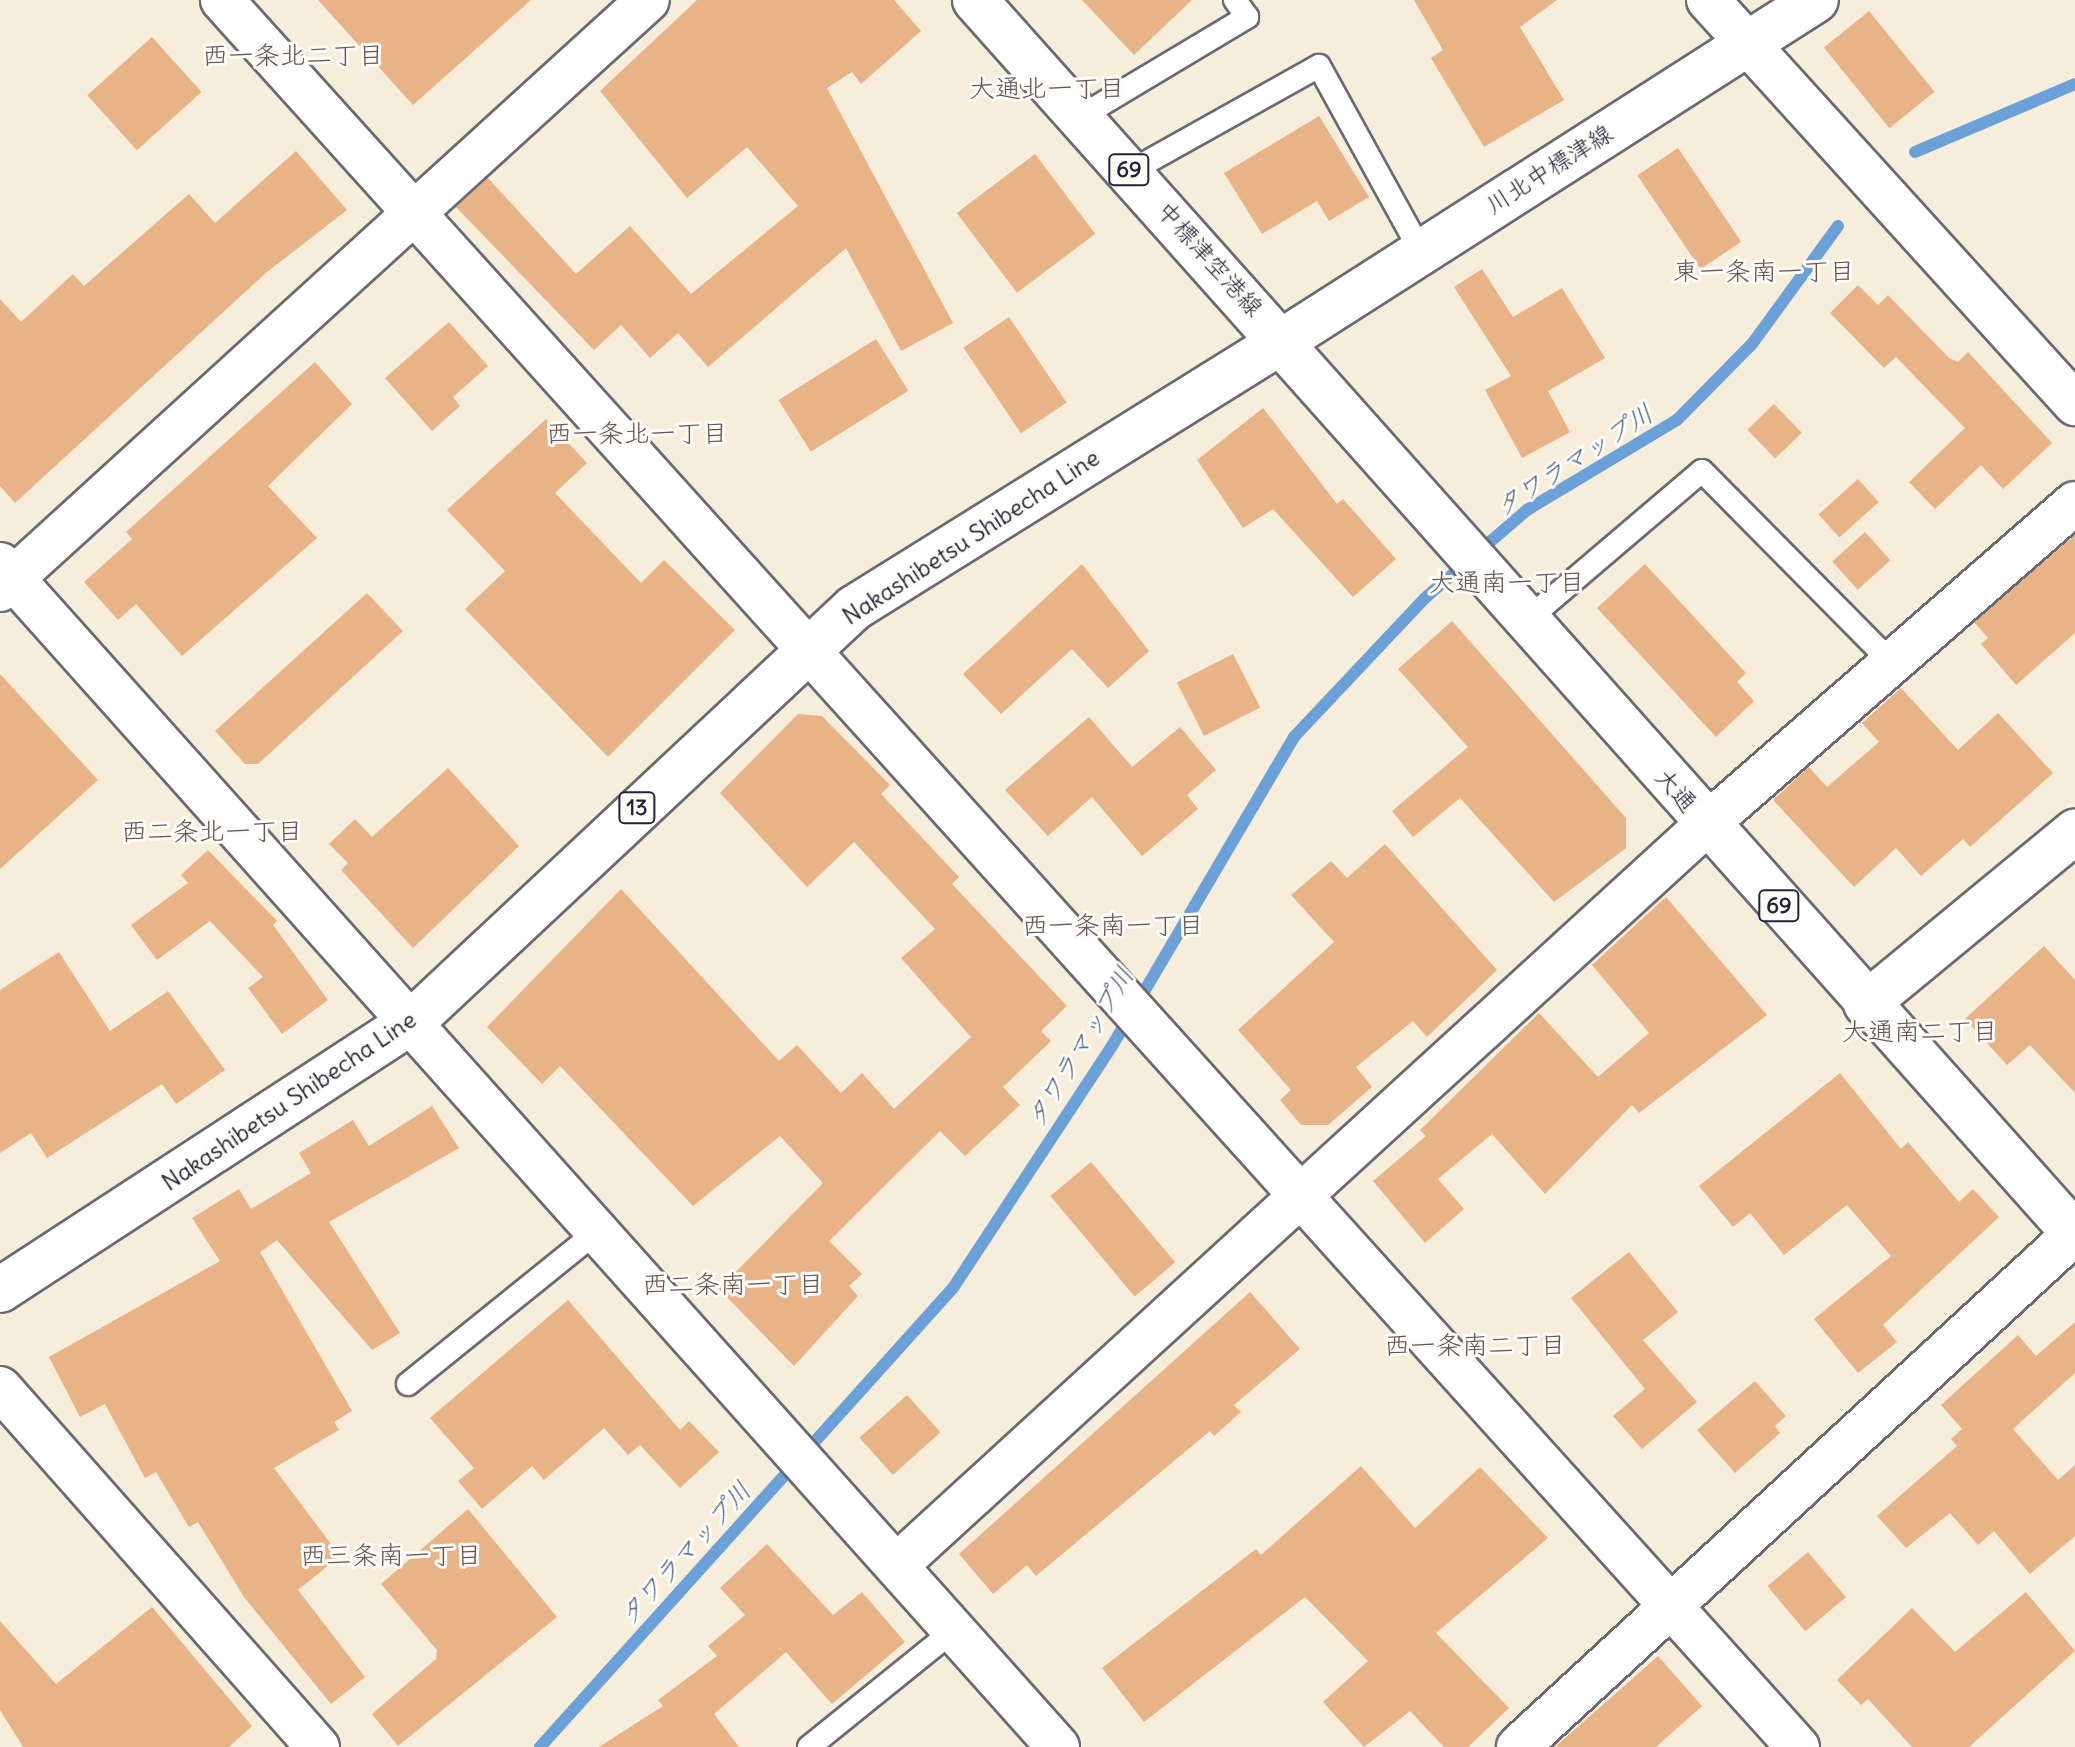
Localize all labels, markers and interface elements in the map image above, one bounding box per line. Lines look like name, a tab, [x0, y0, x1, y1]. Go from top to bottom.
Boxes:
district label: 西一条北二丁目	[202, 39, 384, 71]
district label: 大通北一丁目	[969, 72, 1125, 104]
street label: 川北中標津線	[1480, 119, 1618, 219]
road number: 69	[1107, 152, 1151, 188]
street label: 中標津空港線	[1151, 196, 1269, 322]
district label: 東一条南一丁目	[1673, 255, 1855, 287]
water label: タワラマップ川	[1489, 397, 1659, 523]
district label: 西一条北一丁目	[546, 417, 728, 449]
street label: Nakashibetsu Shibecha Line	[837, 443, 1105, 631]
district label: 大通南一丁目	[1429, 566, 1585, 598]
street label: 大通	[1649, 762, 1703, 818]
road number: 13	[617, 790, 657, 826]
district label: 西二条北一丁目	[121, 815, 303, 847]
road number: 69	[1757, 888, 1801, 924]
district label: 西一条南一丁目	[1022, 909, 1204, 941]
water label: タワラマップ川	[1020, 961, 1140, 1133]
street label: Nakashibetsu Shibecha Line	[156, 1005, 422, 1197]
district label: 大通南二丁目	[1842, 1015, 1998, 1047]
district label: 西二条南一丁目	[642, 1268, 824, 1300]
district label: 西一条南二丁目	[1384, 1329, 1566, 1361]
water label: タワラマップ川	[613, 1475, 757, 1631]
district label: 西三条南一丁目	[300, 1539, 482, 1571]

